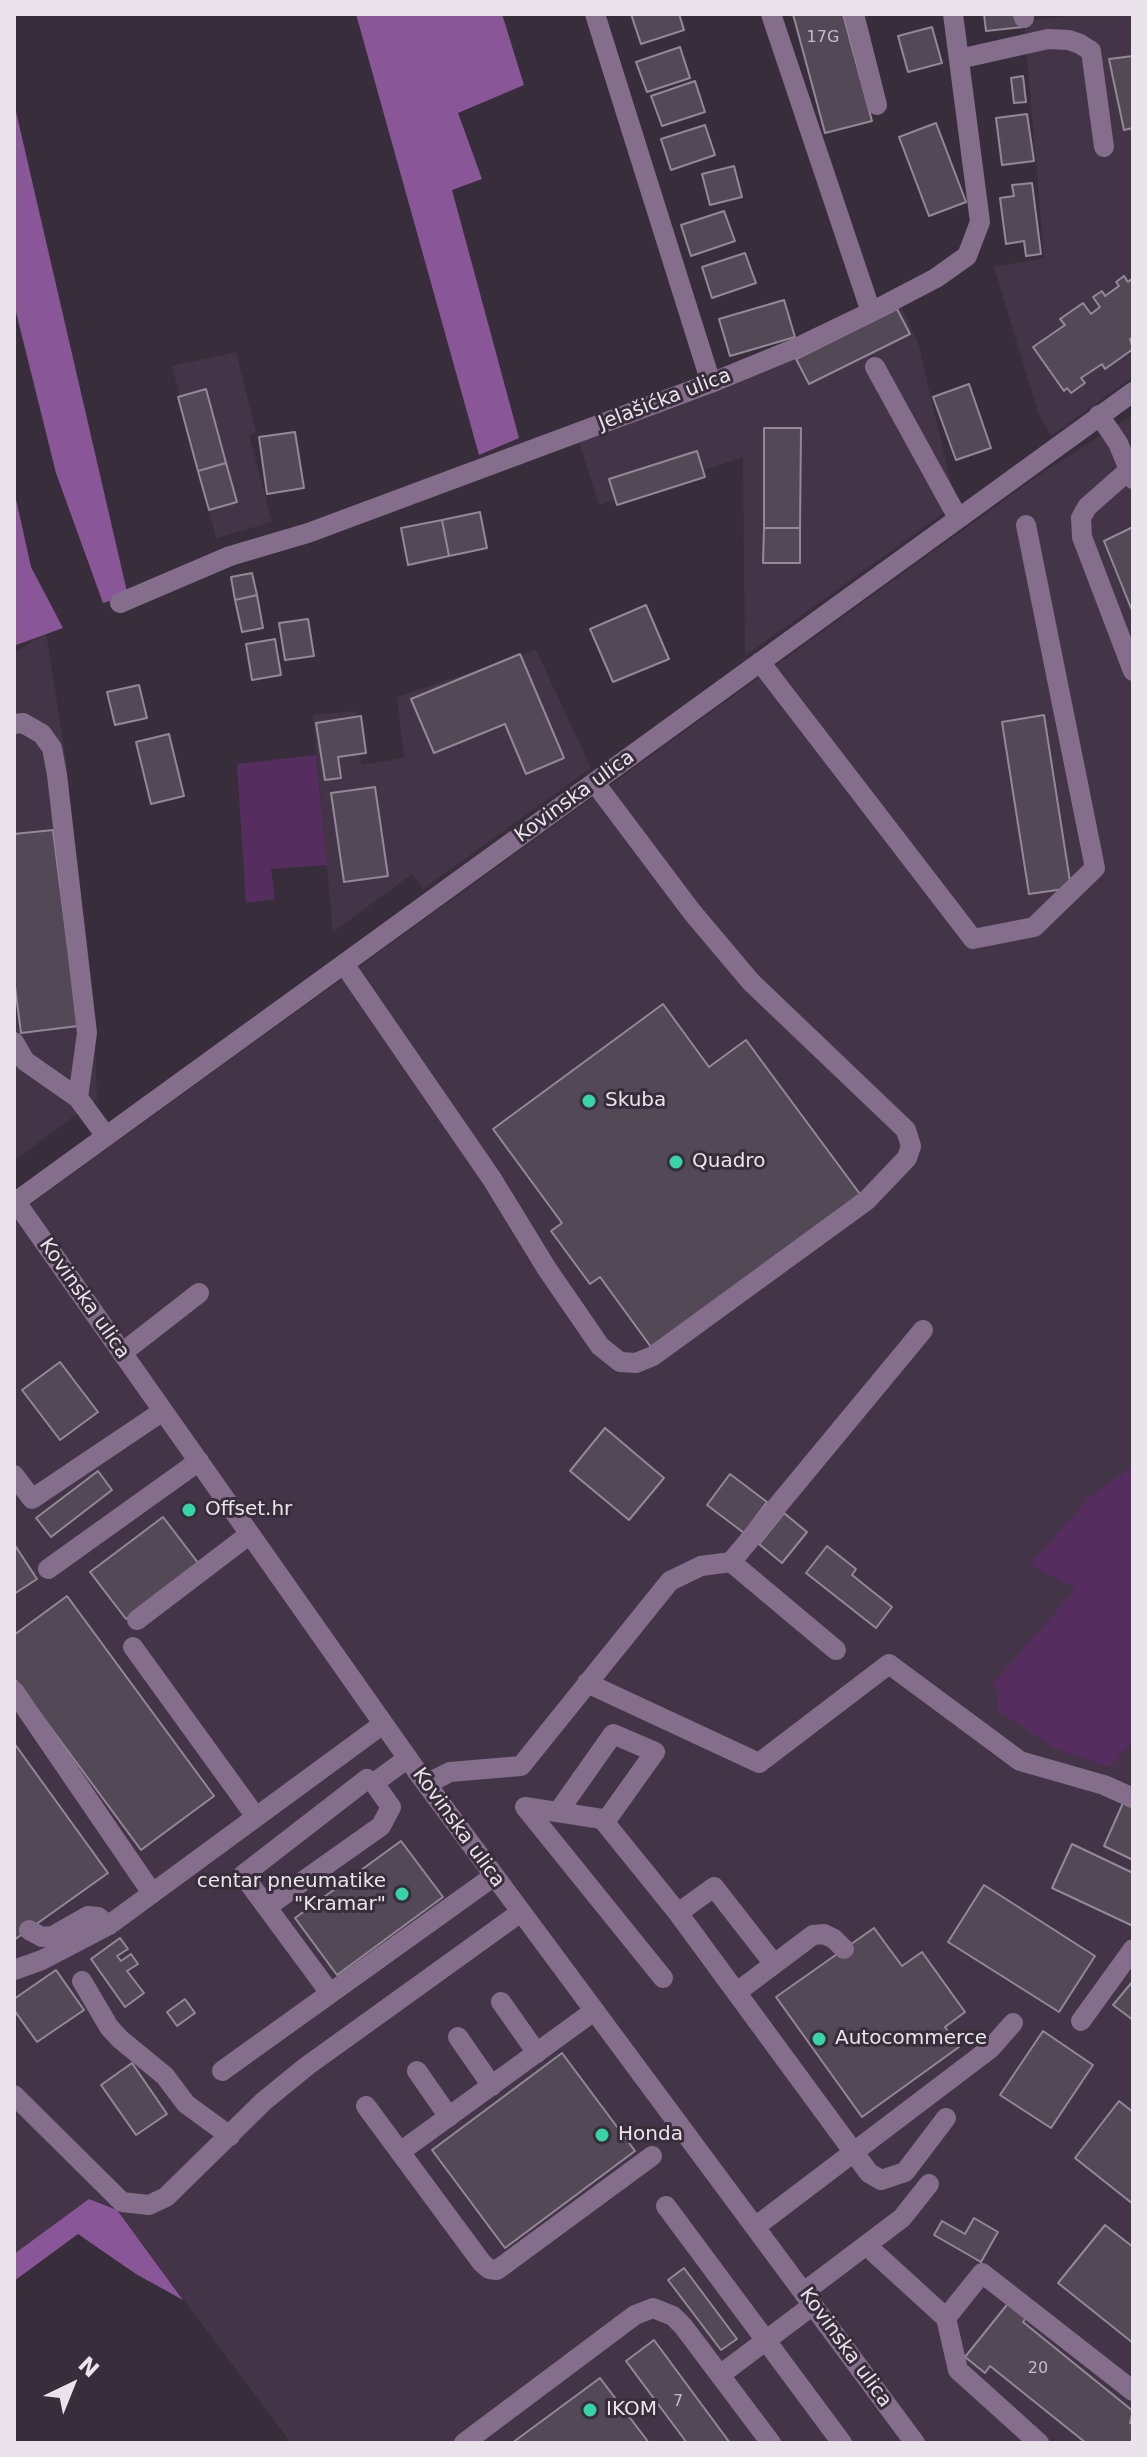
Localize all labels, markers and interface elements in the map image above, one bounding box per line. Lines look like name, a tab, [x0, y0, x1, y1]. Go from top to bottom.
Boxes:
house number: 17G	[807, 28, 839, 48]
street label: Jelašićka ulica	[595, 364, 735, 436]
street label: Kovinska ulica	[511, 746, 639, 848]
place label: Skuba	[605, 1089, 666, 1113]
marker: Skuba	[580, 1092, 598, 1110]
place label: Quadro	[692, 1150, 765, 1174]
marker: Quadro	[667, 1153, 685, 1171]
street label: Kovinska ulica	[34, 1234, 134, 1364]
place label: Offset.hr	[205, 1498, 292, 1522]
marker: Offset.hr	[180, 1501, 198, 1519]
street label: Kovinska ulica	[407, 1764, 509, 1892]
place label: centar pneumatike "Kramar"	[197, 1870, 386, 1917]
marker: centar pneumatike "Kramar"	[393, 1885, 411, 1903]
place label: Autocommerce	[835, 2027, 987, 2051]
marker: Autocommerce	[810, 2030, 828, 2048]
place label: Honda	[618, 2123, 683, 2147]
marker: Honda	[593, 2126, 611, 2144]
street label: Kovinska ulica	[794, 2284, 896, 2412]
north arrow	[32, 2345, 112, 2425]
text: N	[73, 2352, 104, 2383]
house number: 20	[1028, 2359, 1048, 2379]
house number: 7	[673, 2392, 683, 2412]
place label: IKOM	[606, 2398, 657, 2422]
marker: IKOM	[581, 2401, 599, 2419]

